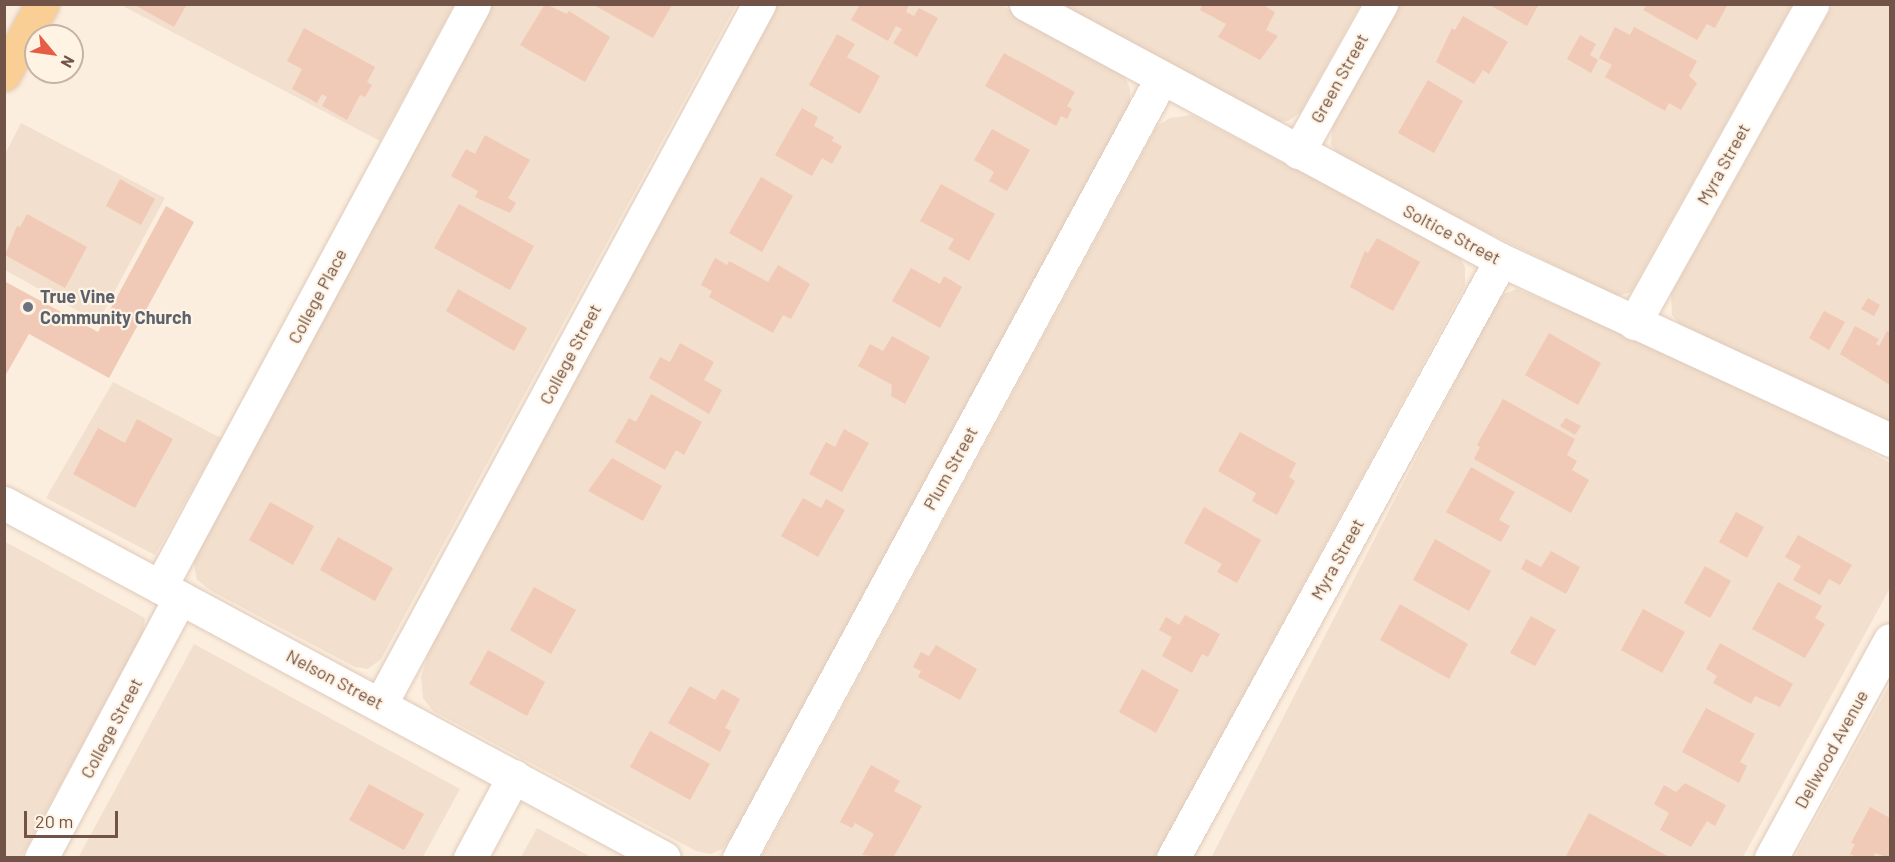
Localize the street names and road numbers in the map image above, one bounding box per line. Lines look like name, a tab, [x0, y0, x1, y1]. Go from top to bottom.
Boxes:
street label: Green Street	[1306, 29, 1372, 127]
street label: Myra Street	[1692, 120, 1754, 208]
street label: Soltice Street	[1400, 199, 1504, 269]
street label: College Place	[283, 245, 351, 347]
street label: College Street	[535, 300, 605, 408]
street label: Plum Street	[918, 423, 982, 513]
street label: Myra Street	[1306, 515, 1368, 603]
street label: Nelson Street	[283, 644, 387, 714]
street label: College Street	[76, 674, 146, 782]
street label: Dellwood Avenue	[1790, 686, 1872, 812]

